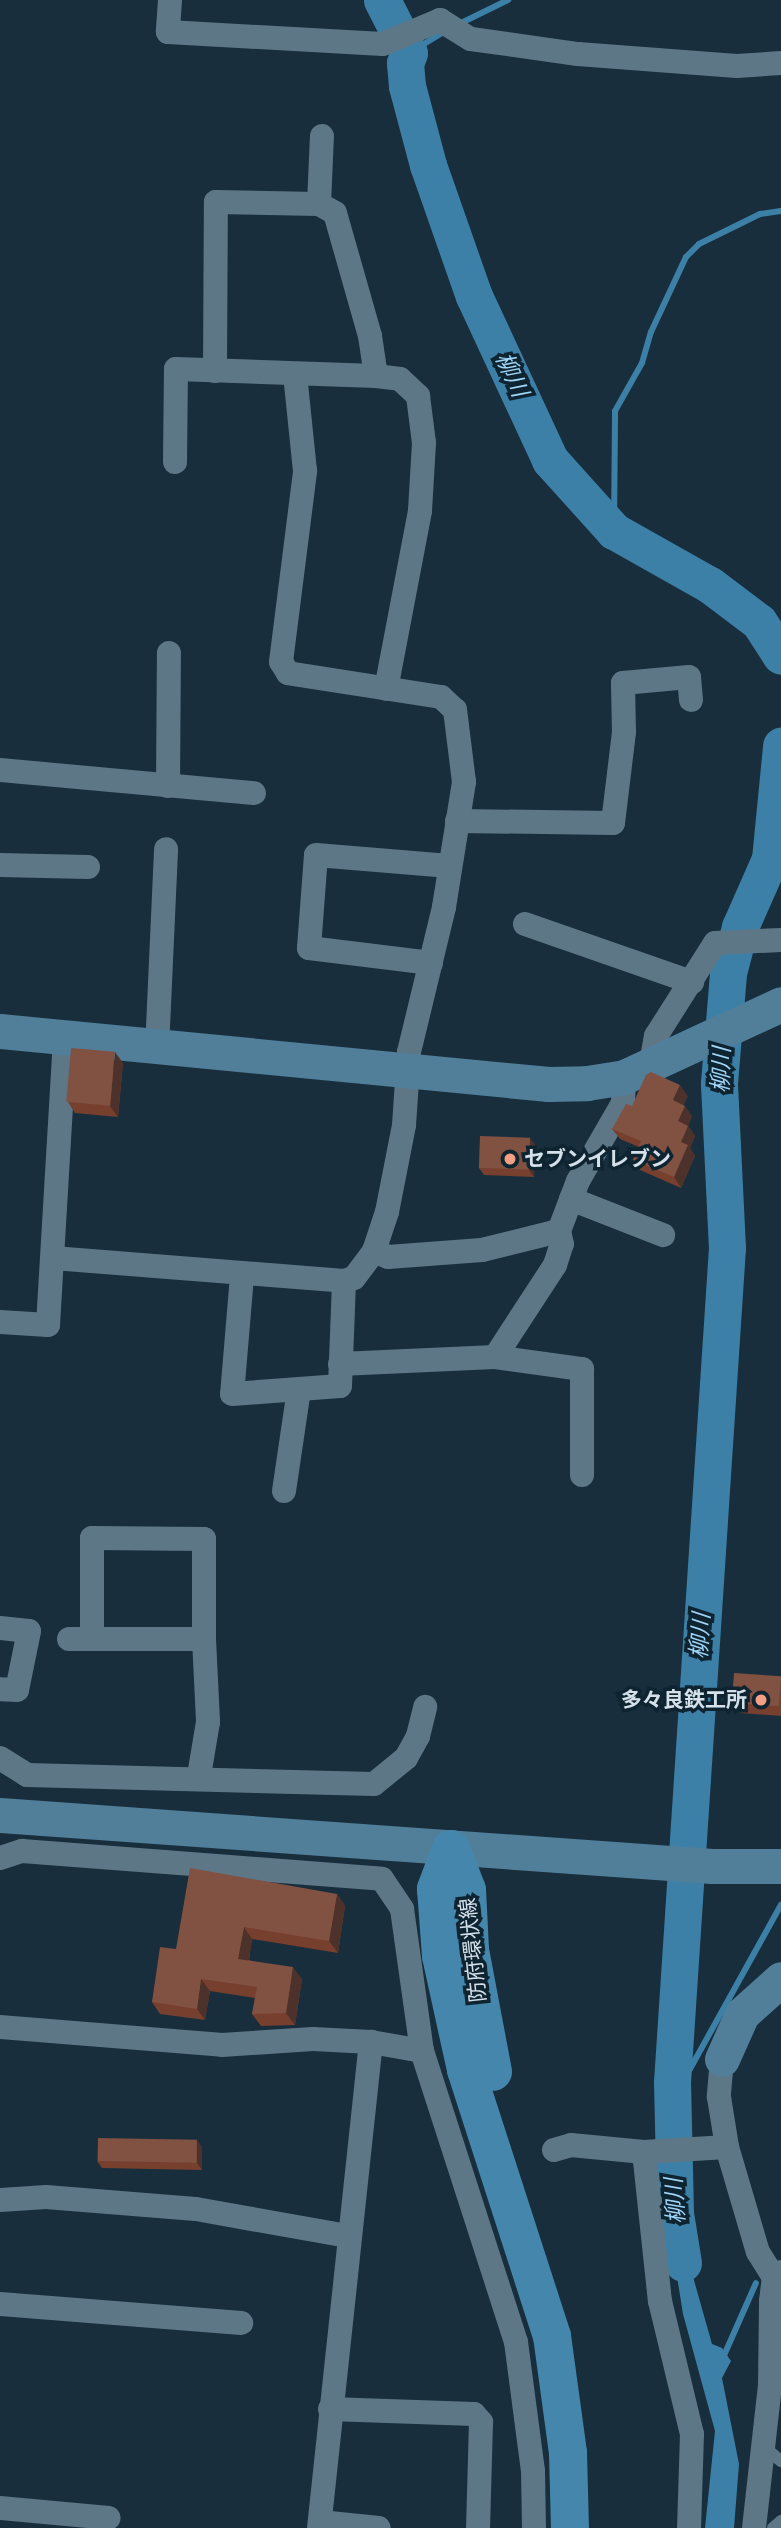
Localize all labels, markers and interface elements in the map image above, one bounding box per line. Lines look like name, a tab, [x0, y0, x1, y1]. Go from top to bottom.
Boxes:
water label: 柳川	[489, 348, 533, 402]
water label: 柳川	[707, 1047, 737, 1093]
place label: セブンイレブン	[524, 1146, 671, 1172]
marker: セブンイレブン	[502, 1151, 518, 1167]
water label: 柳川	[686, 1612, 716, 1660]
place label: 多々良鉄工所	[621, 1687, 747, 1713]
marker: 多々良鉄工所	[753, 1692, 769, 1708]
street label: 防府環状線	[455, 1896, 491, 2004]
water label: 柳川	[661, 2177, 691, 2225]

